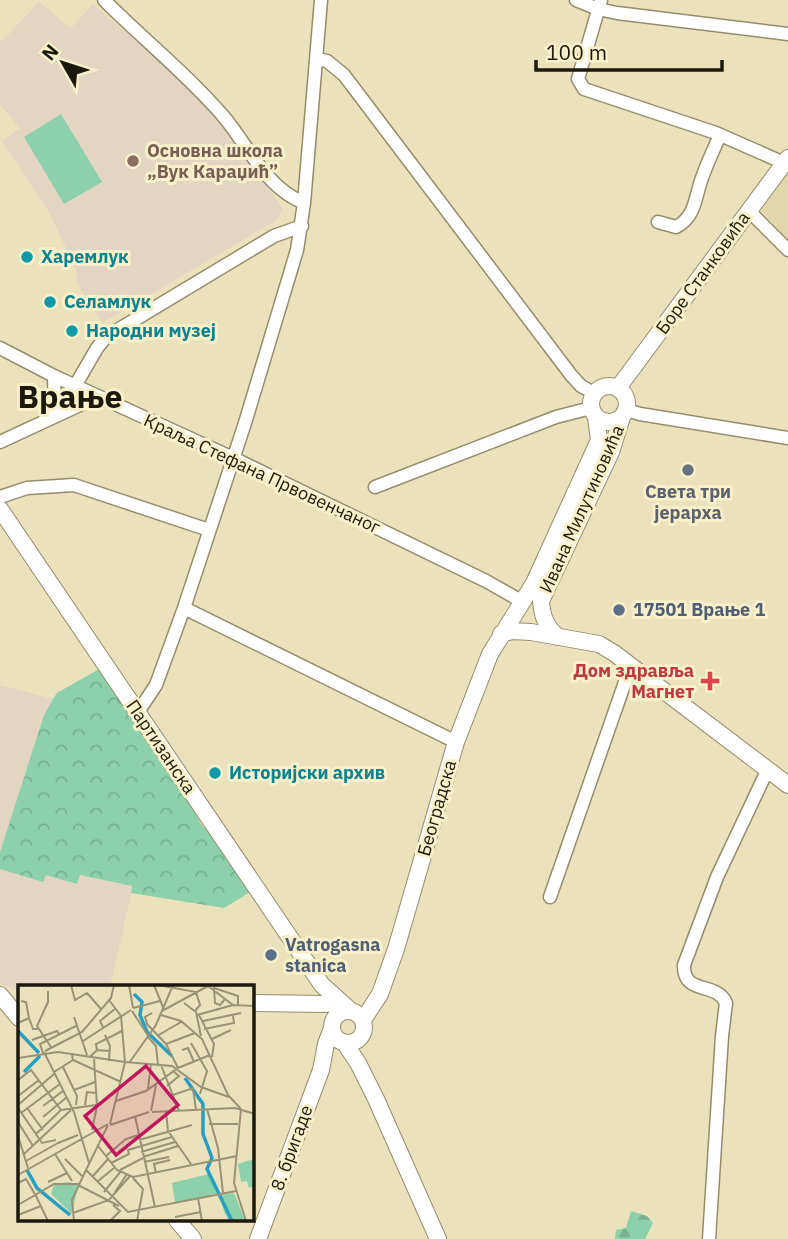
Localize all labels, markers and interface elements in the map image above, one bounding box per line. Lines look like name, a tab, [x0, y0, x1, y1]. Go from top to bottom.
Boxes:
north arrow	[28, 28, 98, 98]
scale bar	[536, 28, 722, 72]
text: 100 m	[546, 38, 607, 66]
text: N	[36, 39, 63, 65]
place label: Основна школа „Вук Караџић”	[147, 139, 283, 183]
marker: Основна школа „Вук Караџић”	[125, 153, 141, 169]
street label: Боре Станковића	[650, 207, 755, 338]
place label: Харемлук	[41, 245, 129, 268]
marker: Харемлук	[19, 249, 35, 265]
place label: Селамлук	[64, 290, 151, 313]
marker: Селамлук	[42, 294, 58, 310]
place label: Народни музеј	[86, 319, 216, 342]
marker: Народни музеј	[64, 323, 80, 339]
district label: Врање	[18, 375, 122, 417]
street label: Краља Стефана Првовенчаног	[140, 408, 384, 539]
street label: Ивана Милутиновића	[534, 421, 629, 596]
marker: Света три јерарха	[680, 462, 696, 478]
place label: Света три јерарха	[645, 480, 731, 524]
place label: 17501 Врање 1	[633, 598, 765, 621]
marker: 17501 Врање 1	[611, 602, 627, 618]
place label: Дом здравља Магнет	[573, 659, 694, 703]
marker: Дом здравља Магнет	[700, 671, 720, 691]
street label: Партизанска	[121, 695, 202, 799]
street label: Београдска	[412, 757, 461, 859]
place label: Историјски архив	[229, 761, 385, 784]
marker: Историјски архив	[207, 765, 223, 781]
place label: Vatrogasna stanica	[285, 933, 381, 977]
marker: Vatrogasna stanica	[263, 947, 279, 963]
inset map	[18, 985, 254, 1222]
street label: 8. бригаде	[265, 1102, 318, 1194]

